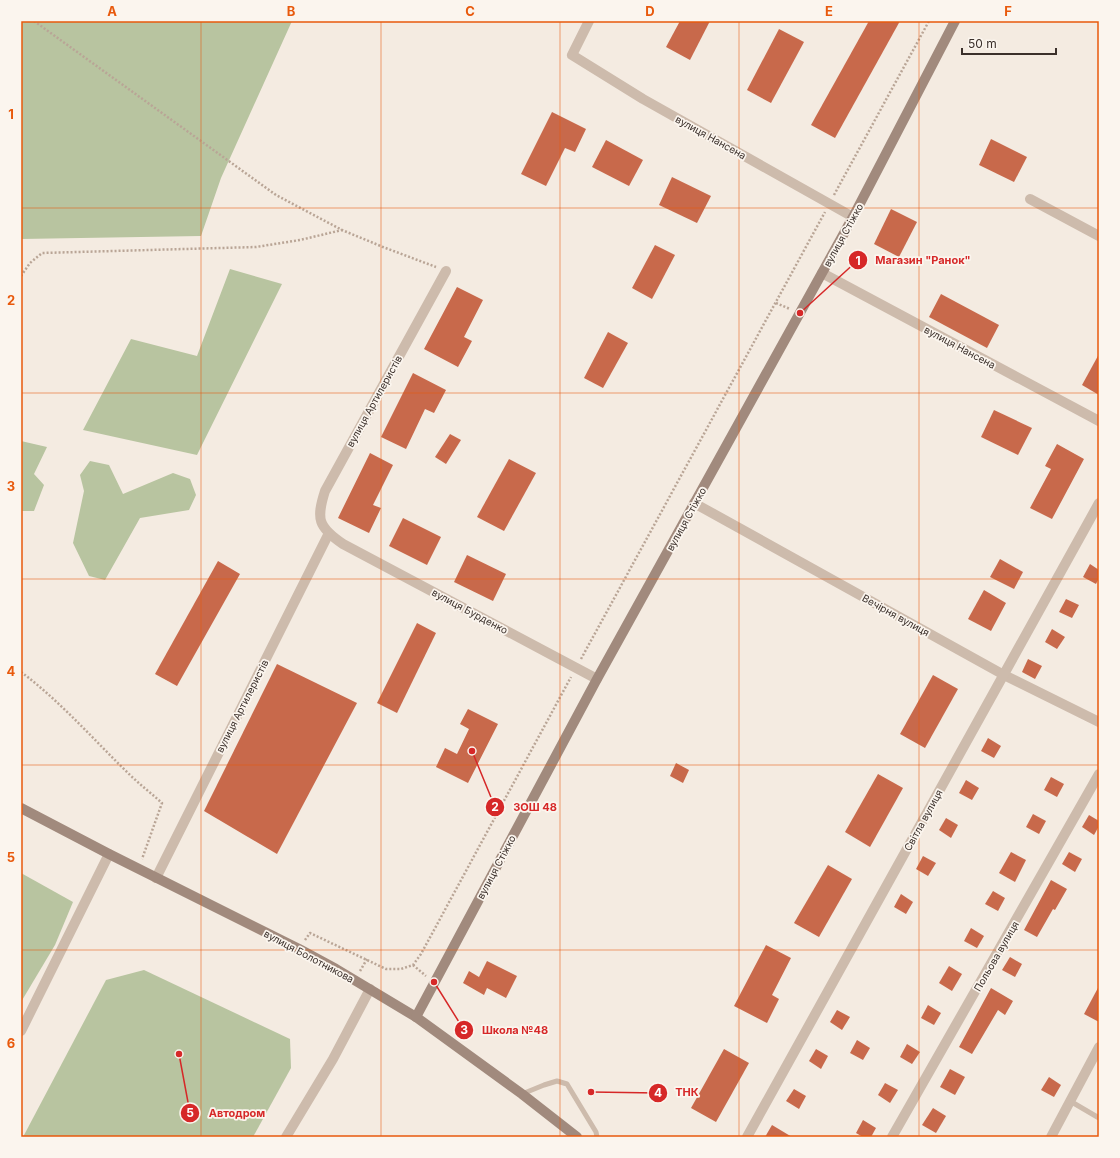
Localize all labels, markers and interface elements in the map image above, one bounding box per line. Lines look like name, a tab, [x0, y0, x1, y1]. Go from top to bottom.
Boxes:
text: A	[107, 3, 117, 19]
text: B	[287, 3, 296, 19]
text: C	[465, 3, 475, 19]
text: D	[645, 3, 655, 19]
text: E	[825, 3, 833, 19]
text: F	[1004, 3, 1012, 19]
scale bar	[962, 30, 1056, 56]
text: 50 m	[968, 36, 997, 51]
text: 1	[8, 106, 14, 122]
street label: вулиця Нансена	[674, 113, 748, 161]
street label: вулиця Стіжко	[821, 201, 865, 269]
callout: Магазин "Ранок"	[848, 249, 979, 272]
text: 1	[855, 253, 861, 268]
text: Магазин "Ранок"	[875, 253, 971, 267]
text: 2	[7, 292, 15, 308]
street label: вулиця Нансена	[922, 323, 998, 371]
street label: вулиця Артилеристів	[344, 353, 404, 449]
text: 3	[7, 478, 15, 494]
street label: вулиця Стіжко	[664, 485, 708, 553]
street label: вулиця Бурденко	[430, 586, 510, 636]
street label: Вечірня вулиця	[860, 592, 932, 638]
street label: вулиця Артилеристів	[213, 657, 271, 755]
text: 4	[7, 663, 16, 679]
street label: Світла вулиця	[901, 787, 945, 853]
callout: ЗОШ 48	[485, 795, 565, 818]
text: 2	[491, 799, 499, 814]
text: ЗОШ 48	[513, 800, 557, 814]
street label: вулиця Стіжко	[474, 833, 518, 901]
text: 5	[7, 849, 15, 865]
street label: Польова вулиця	[971, 919, 1021, 993]
street label: вулиця Болотникова	[262, 927, 356, 985]
callout: Школа №48	[454, 1018, 556, 1041]
text: 3	[460, 1022, 468, 1037]
text: Школа №48	[482, 1023, 548, 1037]
text: 6	[7, 1035, 15, 1051]
callout: ТНК	[648, 1081, 707, 1104]
text: 4	[654, 1085, 662, 1100]
text: ТНК	[675, 1085, 699, 1099]
callout: Автодром	[180, 1101, 273, 1124]
text: 5	[186, 1105, 194, 1120]
text: Автодром	[209, 1106, 265, 1120]

